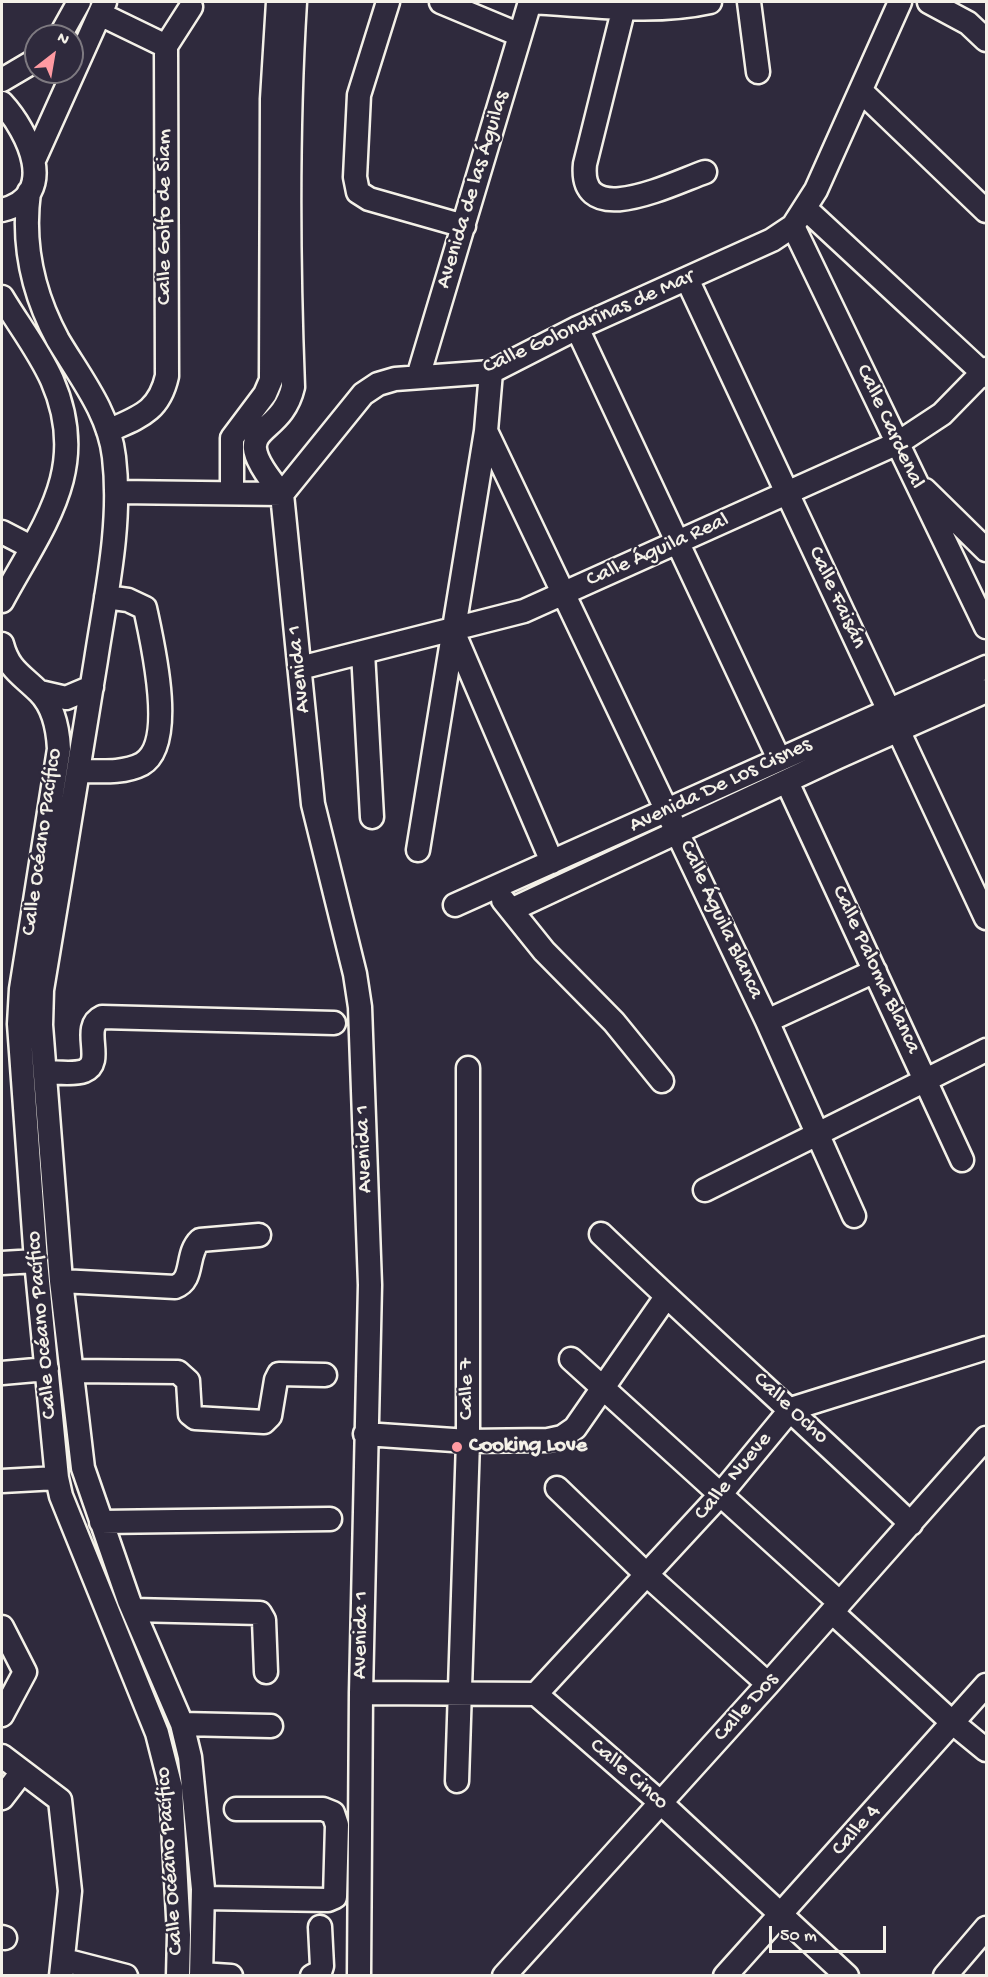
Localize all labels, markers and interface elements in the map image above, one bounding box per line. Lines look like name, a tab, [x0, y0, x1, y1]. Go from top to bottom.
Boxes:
north arrow	[24, 24, 84, 84]
text: N	[53, 29, 72, 51]
street label: Avenida de las Águilas	[431, 88, 517, 292]
street label: Calle Golfo de Siam	[153, 129, 179, 305]
street label: Calle Golondrinas de Mar	[479, 264, 699, 382]
street label: Calle Cardenal	[849, 361, 929, 493]
street label: Calle Águila Real	[583, 508, 733, 594]
street label: Calle Faisán	[801, 543, 871, 653]
street label: Avenida 1	[282, 624, 318, 714]
street label: Avenida De Los Cisnes	[626, 732, 816, 840]
street label: Calle Océano Pacífico	[17, 747, 69, 937]
street label: Calle Águila Blanca	[672, 837, 768, 1003]
street label: Calle Paloma Blanca	[824, 882, 926, 1058]
street label: Avenida 1	[350, 1104, 380, 1194]
street label: Calle Océano Pacífico	[22, 1230, 64, 1420]
street label: Calle 7	[455, 1358, 481, 1420]
street label: Calle Ocho	[746, 1367, 834, 1451]
street label: Calle Nueve	[689, 1427, 779, 1527]
place label: Cooking Love	[469, 1434, 587, 1460]
marker: Cooking Love	[450, 1440, 464, 1454]
street label: Avenida 1	[348, 1591, 376, 1679]
street label: Calle Dos	[709, 1668, 785, 1748]
street label: Calle Cinco	[583, 1733, 673, 1817]
street label: Calle Océano Pacífico	[151, 1766, 191, 1956]
street label: Calle 4	[827, 1800, 887, 1862]
scale bar	[772, 1914, 889, 1952]
text: 50 m	[780, 1926, 817, 1947]

